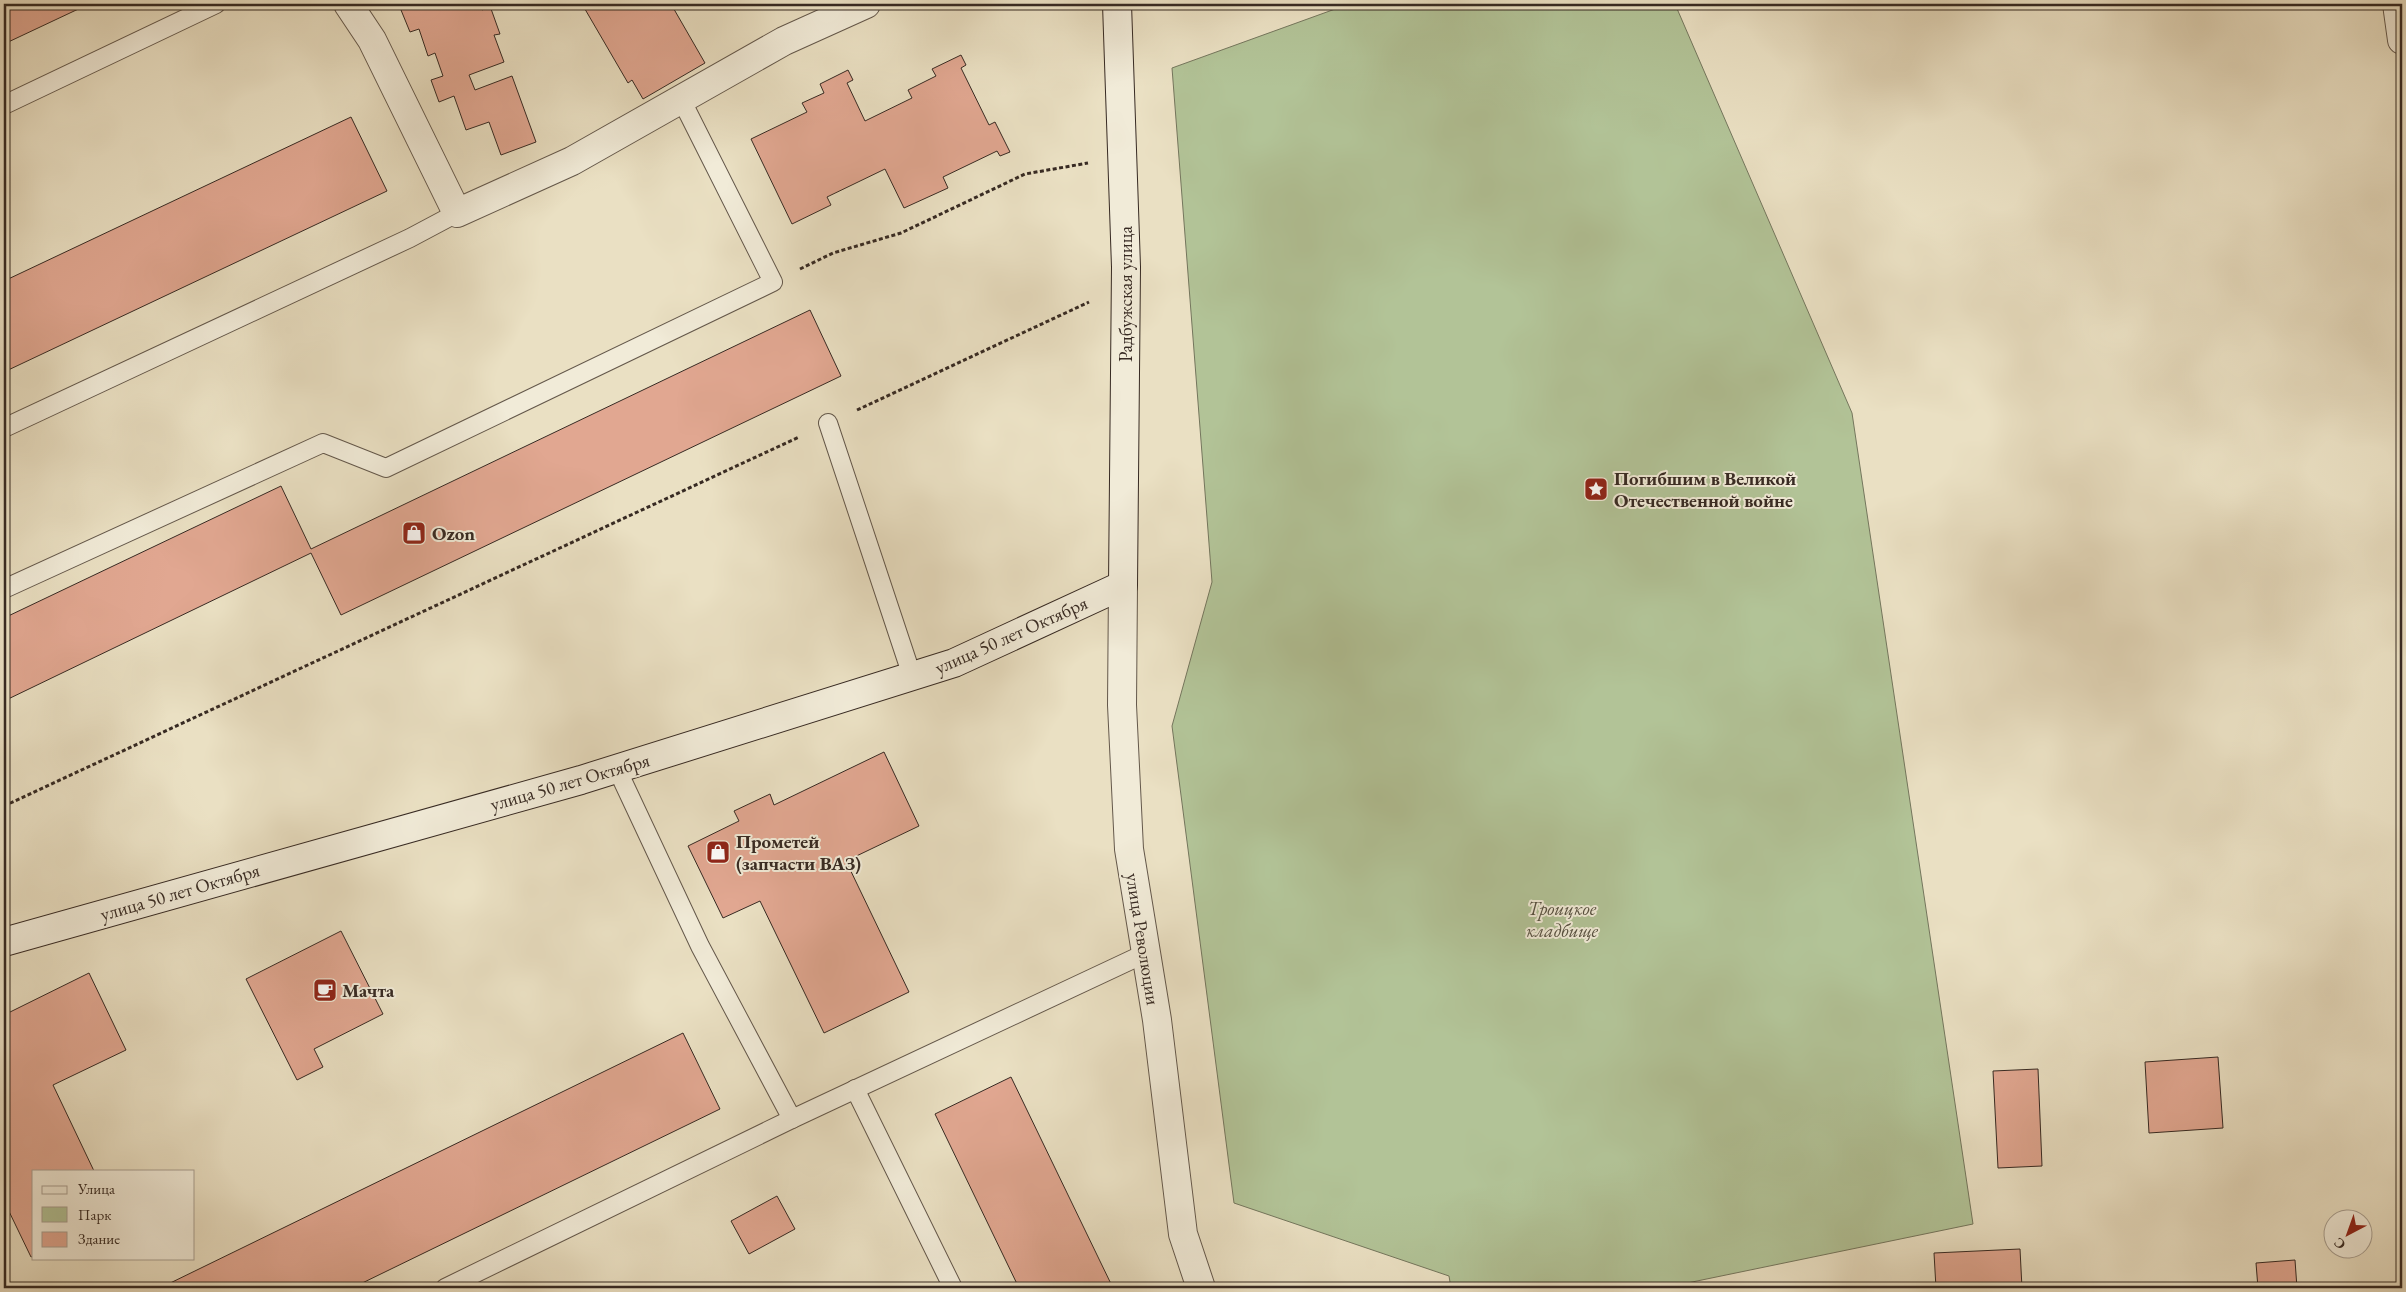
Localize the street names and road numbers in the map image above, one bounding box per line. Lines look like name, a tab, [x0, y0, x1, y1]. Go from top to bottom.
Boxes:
street label: Радбужская улица	[1113, 226, 1138, 362]
street label: улица 50 лет Октября	[931, 590, 1092, 680]
street label: улица 50 лет Октября	[487, 747, 653, 817]
street label: улица 50 лет Октября	[97, 857, 263, 927]
street label: улица Революции	[1120, 871, 1166, 1007]

